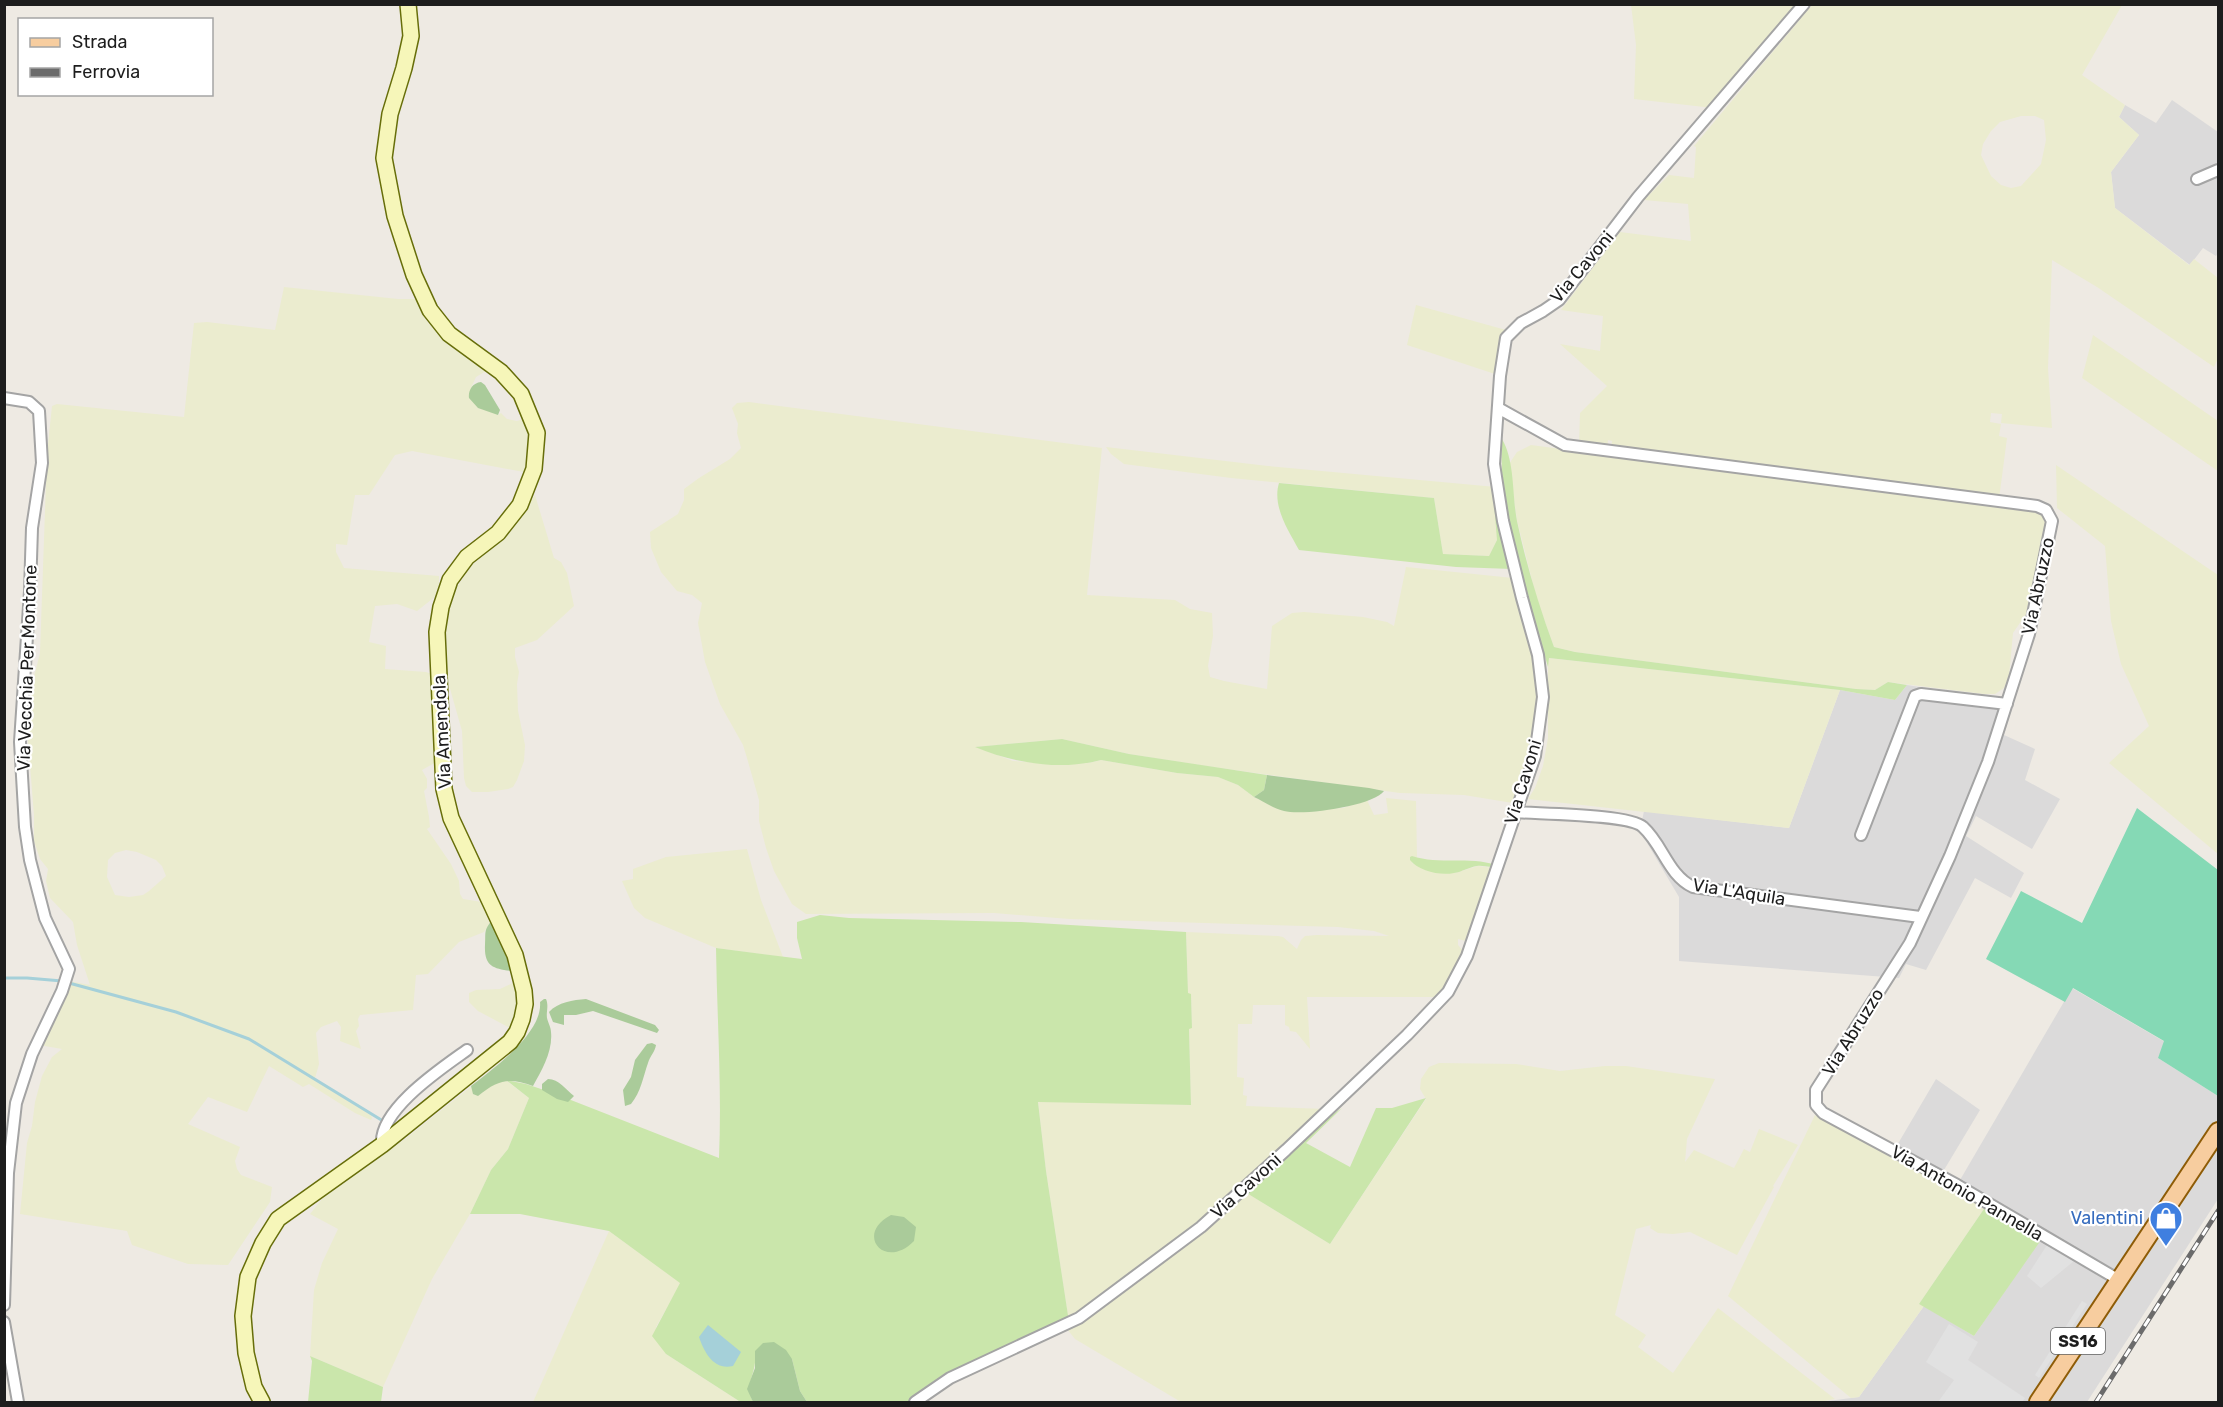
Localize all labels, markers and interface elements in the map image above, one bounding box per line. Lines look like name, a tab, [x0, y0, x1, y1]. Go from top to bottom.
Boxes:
legend	[18, 18, 213, 96]
text: Strada	[72, 31, 128, 53]
text: Ferrovia	[72, 61, 140, 83]
street label: Via Cavoni	[1545, 226, 1619, 308]
street label: Via Abruzzo	[2017, 535, 2059, 637]
street label: Via Vecchia Per Montone	[12, 564, 42, 772]
street label: Via Amendola	[428, 674, 456, 790]
street label: Via Cavoni	[1500, 737, 1546, 827]
street label: Via L'Aquila	[1691, 874, 1787, 910]
street label: Via Abruzzo	[1817, 984, 1889, 1080]
street label: Via Antonio Pannella	[1887, 1140, 2047, 1246]
street label: Via Cavoni	[1206, 1149, 1286, 1223]
shop icon: Valentini	[2148, 1200, 2184, 1247]
place label: Valentini	[2070, 1207, 2143, 1229]
road number: SS16	[2051, 1328, 2105, 1354]

